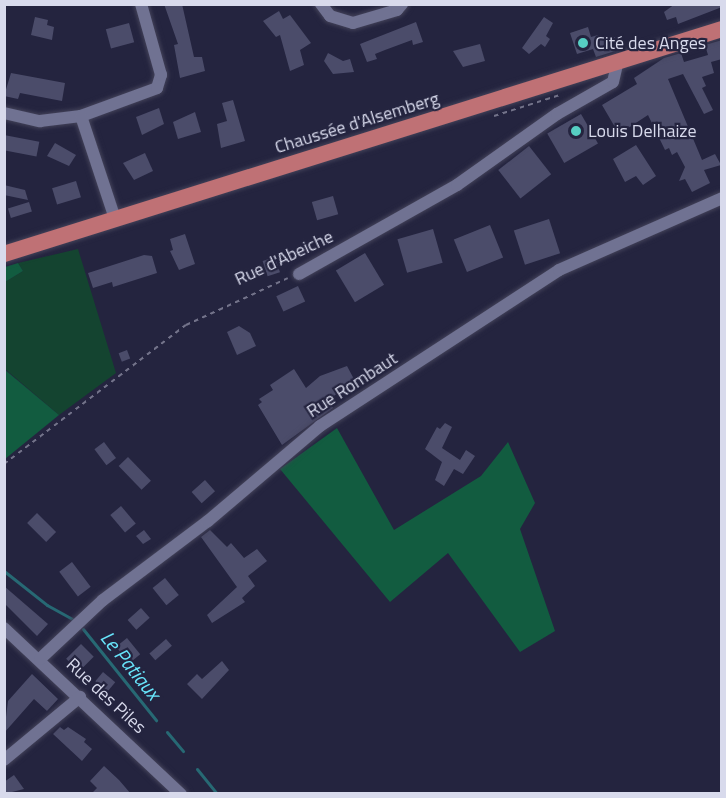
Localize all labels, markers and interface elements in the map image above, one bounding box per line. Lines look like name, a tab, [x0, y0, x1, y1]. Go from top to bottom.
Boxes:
place label: Cité des Anges	[595, 32, 706, 54]
marker: Cité des Anges	[576, 36, 590, 50]
street label: Chaussée d'Alsemberg	[272, 88, 442, 158]
place label: Louis Delhaize	[588, 120, 697, 142]
marker: Louis Delhaize	[569, 124, 583, 138]
street label: Rue d'Abeiche	[231, 226, 337, 290]
street label: Rue Rombaut	[303, 348, 401, 422]
water label: Le Patiaux	[96, 626, 166, 704]
street label: Rue des Piles	[62, 654, 150, 738]

